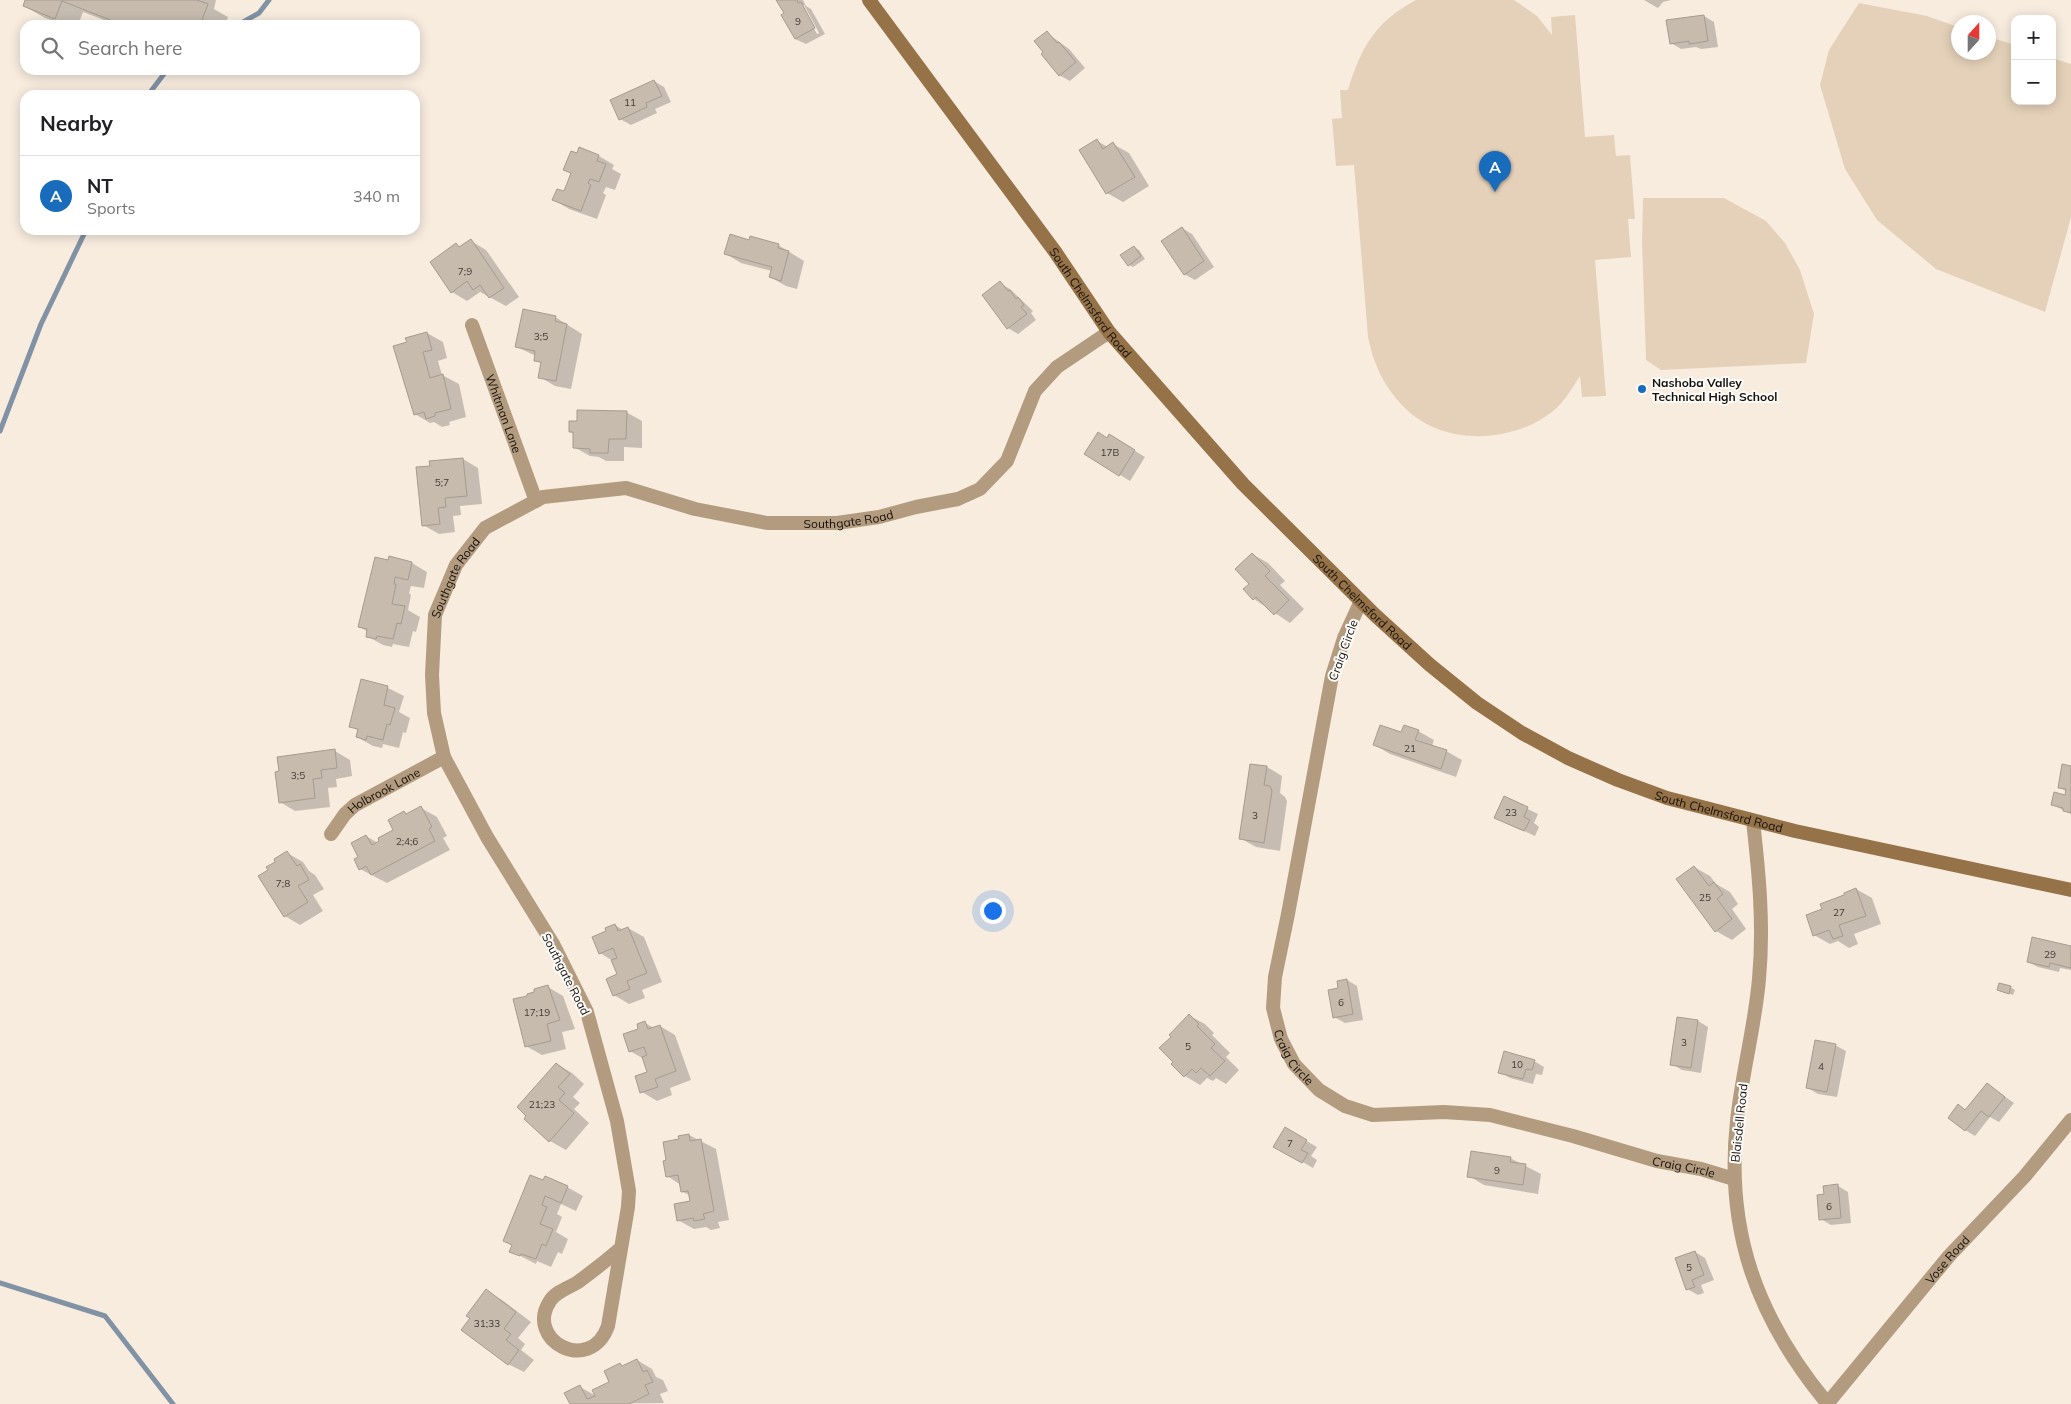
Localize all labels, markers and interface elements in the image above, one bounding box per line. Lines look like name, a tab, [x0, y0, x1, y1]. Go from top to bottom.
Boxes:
house number: 9	[795, 15, 801, 28]
north arrow	[1951, 15, 1996, 60]
map controls	[2011, 15, 2056, 105]
button: +	[2011, 15, 2056, 60]
search box	[20, 20, 420, 75]
icon: search	[38, 34, 66, 62]
text: Search here	[78, 36, 182, 60]
button: −	[2011, 60, 2056, 105]
house number: 11	[624, 96, 636, 109]
text: Nearby	[40, 110, 113, 136]
pin: A	[1479, 151, 1511, 192]
text: NT	[87, 174, 113, 198]
text: A	[50, 186, 62, 206]
text: 340 m	[353, 186, 400, 206]
text: Sports	[87, 198, 135, 218]
street label: South Chelmsford Road	[1047, 244, 1135, 360]
house number: 7;9	[458, 265, 472, 278]
house number: 3;5	[534, 330, 548, 343]
street label: Whitman Lane	[483, 372, 525, 455]
place label: Nashoba Valley Technical High School	[1652, 375, 1777, 404]
marker: Nashoba Valley Technical High School	[1636, 383, 1648, 395]
house number: 17B	[1101, 446, 1120, 459]
house number: 5;7	[435, 476, 449, 489]
street label: Southgate Road	[804, 506, 895, 531]
street label: Southgate Road	[427, 534, 483, 620]
street label: South Chelmsford Road	[1310, 550, 1415, 652]
street label: Craig Circle	[1325, 618, 1361, 682]
house number: 21	[1404, 742, 1416, 755]
street label: Holbrook Lane	[344, 764, 422, 816]
house number: 3;5	[291, 769, 305, 782]
street label: South Chelmsford Road	[1653, 787, 1785, 835]
house number: 23	[1505, 806, 1517, 819]
house number: 3	[1252, 809, 1258, 822]
house number: 2;4;6	[396, 835, 418, 848]
house number: 7;8	[276, 877, 290, 890]
house number: 25	[1699, 891, 1711, 904]
your location	[980, 898, 1006, 924]
house number: 27	[1833, 906, 1845, 919]
street label: Southgate Road	[539, 930, 593, 1018]
house number: 29	[2044, 948, 2056, 961]
house number: 6	[1338, 996, 1344, 1009]
house number: 17;19	[524, 1006, 550, 1019]
street label: Craig Circle	[1271, 1028, 1317, 1088]
house number: 3	[1681, 1036, 1687, 1049]
house number: 5	[1185, 1040, 1191, 1053]
house number: 10	[1511, 1058, 1523, 1071]
house number: 4	[1818, 1060, 1824, 1073]
street label: Blaisdell Road	[1727, 1083, 1751, 1163]
house number: 21;23	[529, 1098, 555, 1111]
house number: 7	[1287, 1137, 1293, 1150]
street label: Craig Circle	[1651, 1153, 1717, 1180]
house number: 9	[1494, 1164, 1500, 1177]
house number: 6	[1826, 1200, 1832, 1213]
street label: Vose Road	[1922, 1232, 1972, 1287]
house number: 5	[1686, 1261, 1692, 1274]
house number: 31;33	[474, 1317, 500, 1330]

